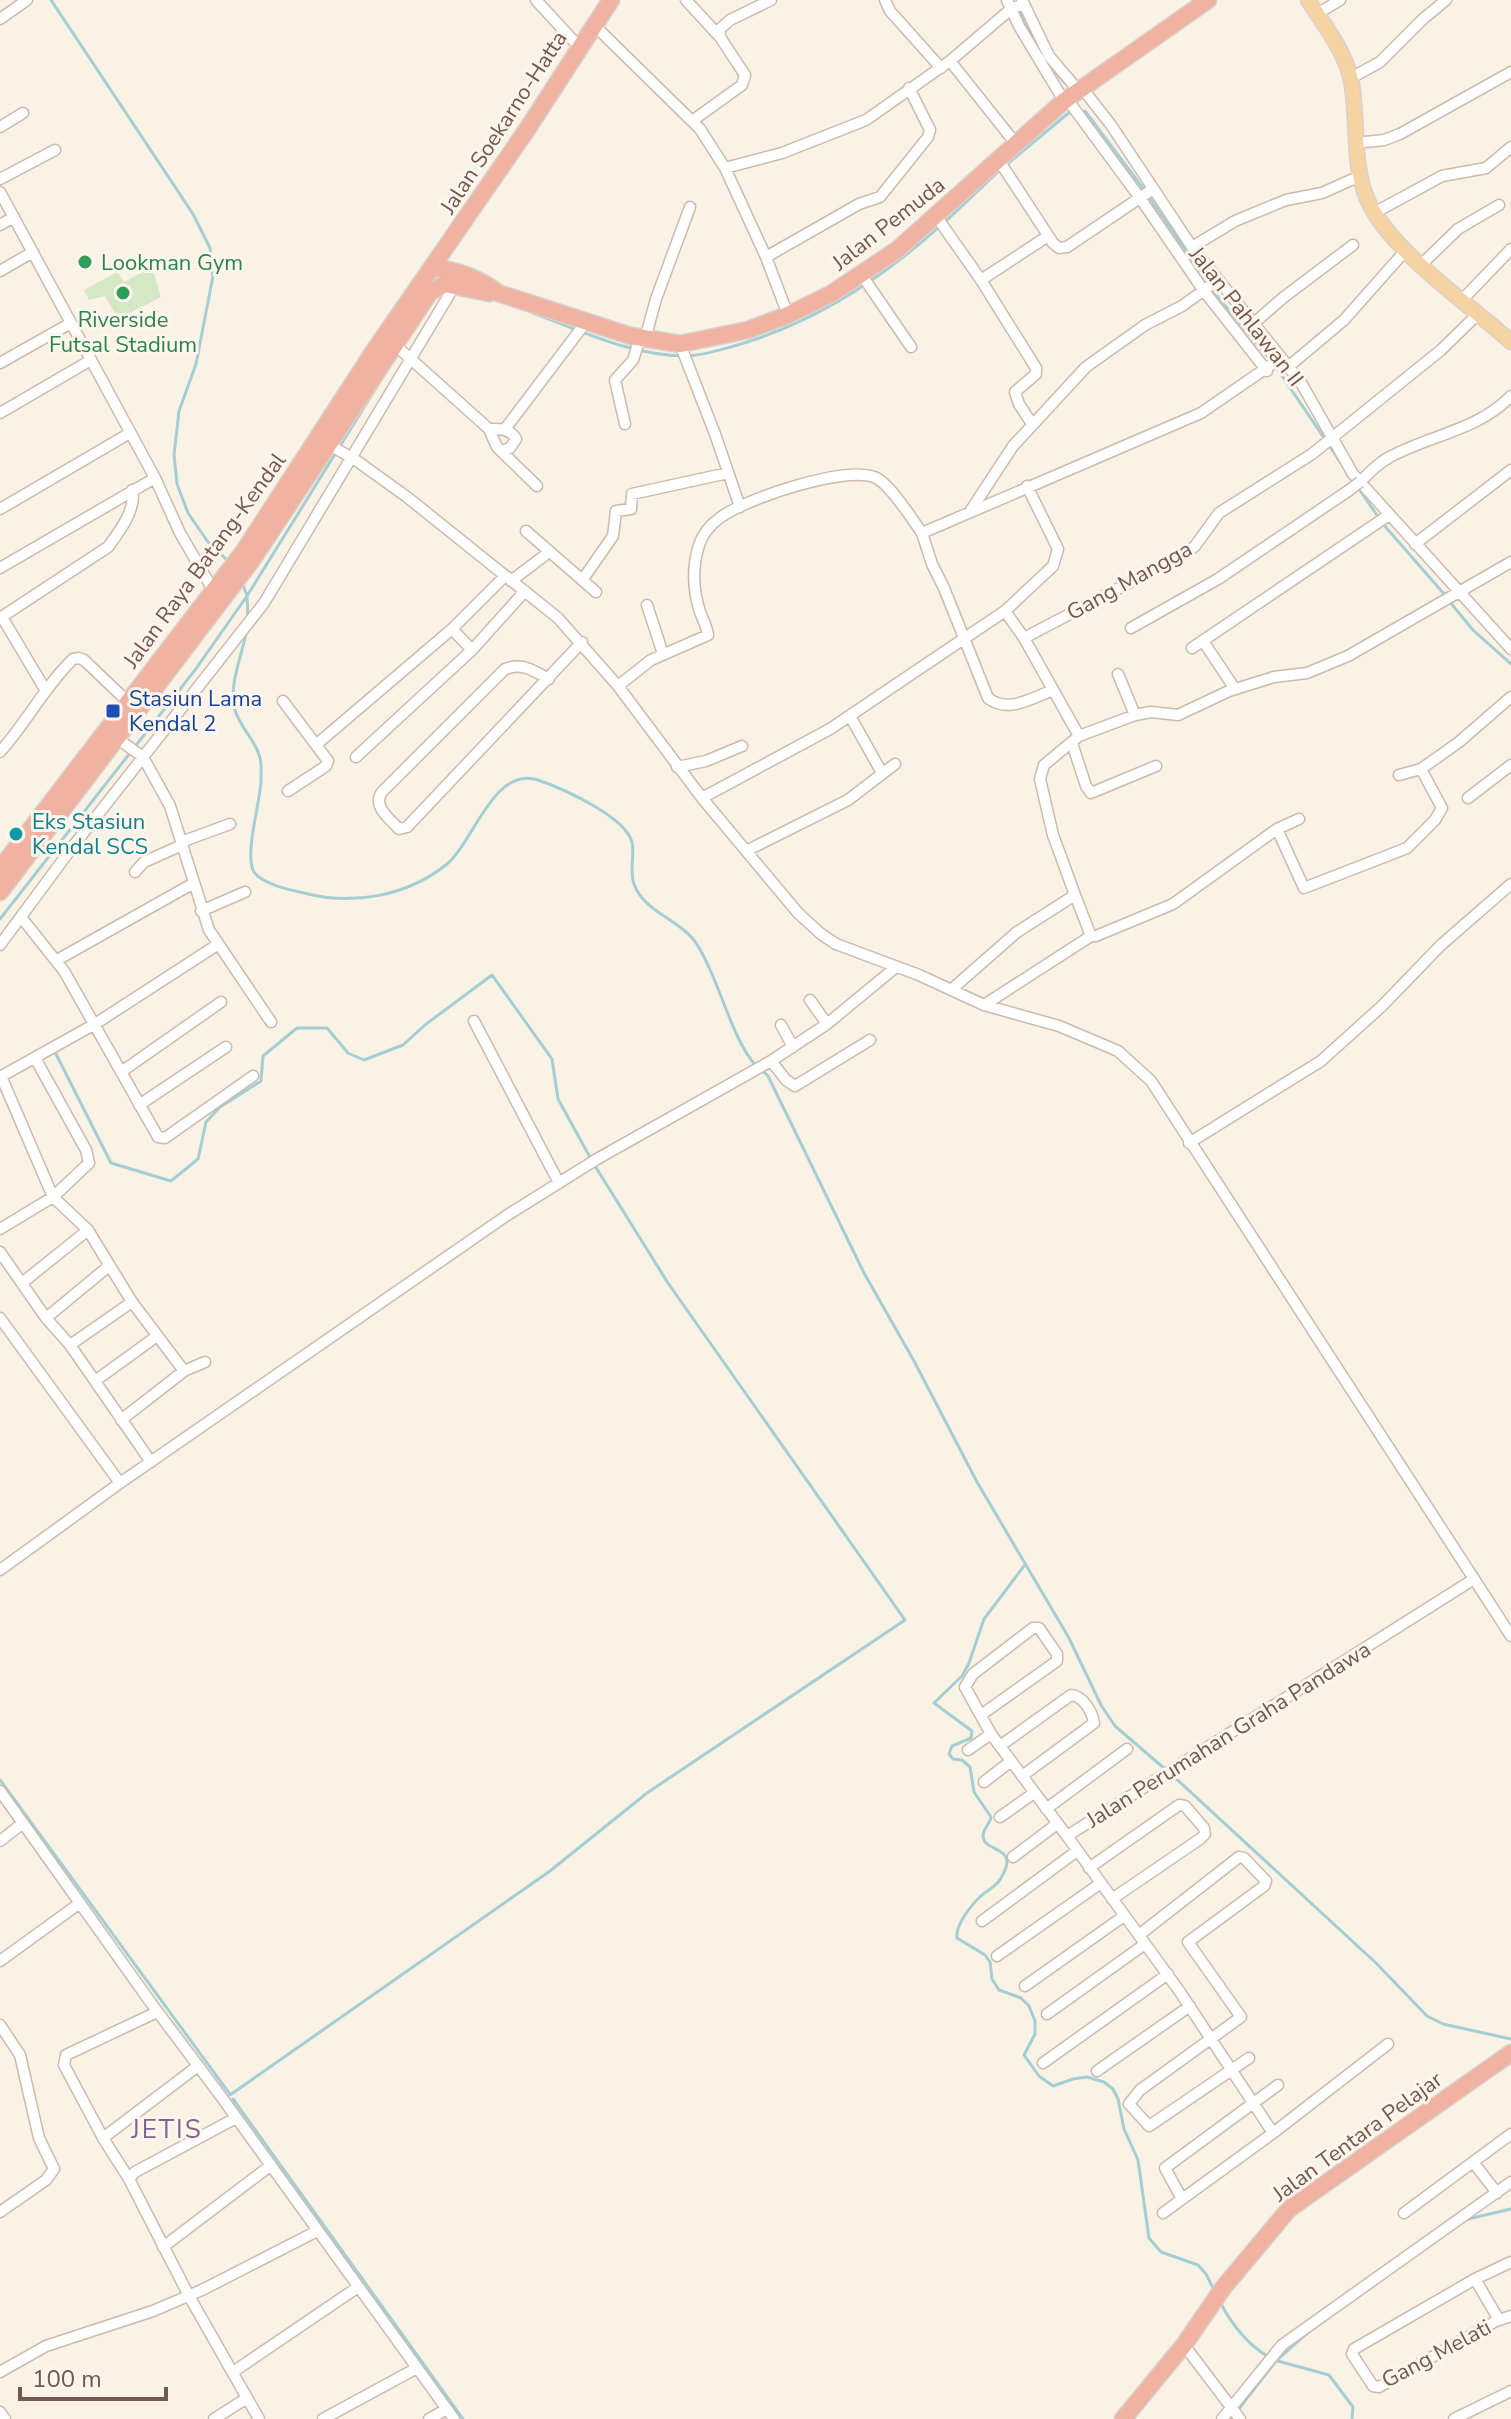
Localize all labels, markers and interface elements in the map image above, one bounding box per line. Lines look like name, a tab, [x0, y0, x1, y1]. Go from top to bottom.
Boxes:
street label: Jalan Soekarno-Hatta	[433, 25, 574, 221]
street label: Jalan Pemuda	[825, 170, 951, 278]
street label: Jalan Pahlawan II	[1181, 240, 1310, 393]
place label: Lookman Gym	[101, 248, 243, 278]
marker: Lookman Gym	[76, 253, 94, 271]
marker: Riverside Futsal Stadium	[114, 284, 132, 302]
place label: Riverside Futsal Stadium	[49, 305, 197, 360]
street label: Jalan Raya Batang-Kendal	[116, 447, 293, 675]
street label: Gang Mangga	[1061, 534, 1198, 628]
place label: Stasiun Lama Kendal 2	[129, 684, 262, 739]
marker: Stasiun Lama Kendal 2	[104, 702, 122, 720]
place label: Eks Stasiun Kendal SCS	[32, 807, 148, 862]
marker: Eks Stasiun Kendal SCS	[7, 825, 25, 843]
street label: Jalan Perumahan Graha Pandawa	[1080, 1635, 1377, 1836]
street label: Jalan Tentara Pelajar	[1266, 2065, 1449, 2209]
district label: JETIS	[130, 2112, 203, 2147]
street label: Gang Melati	[1376, 2312, 1497, 2395]
scale bar	[20, 2351, 166, 2401]
text: 100 m	[32, 2363, 102, 2395]

